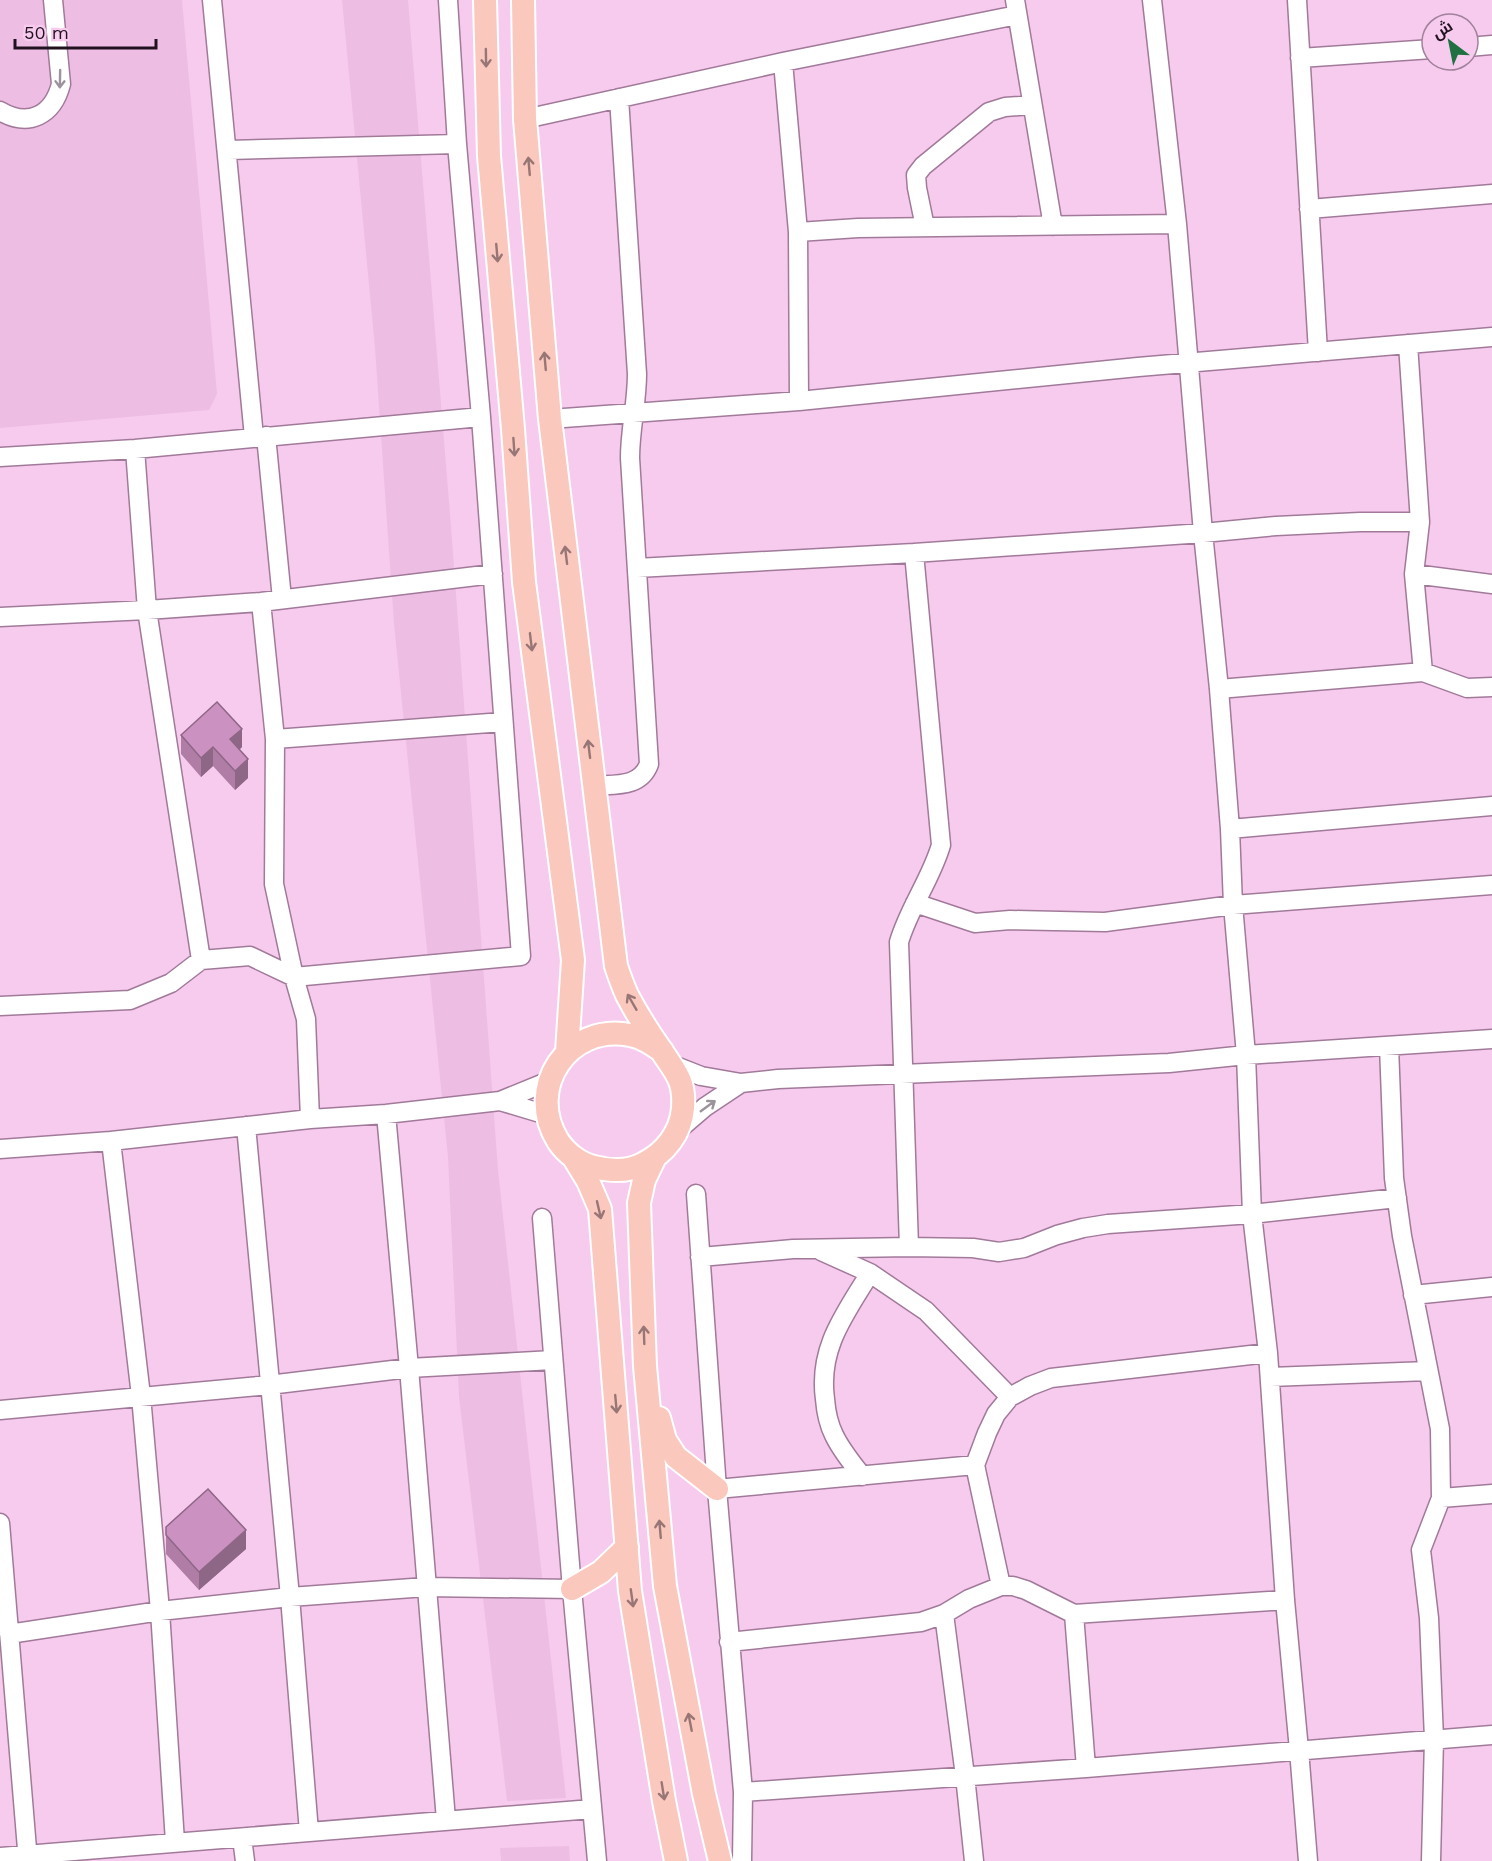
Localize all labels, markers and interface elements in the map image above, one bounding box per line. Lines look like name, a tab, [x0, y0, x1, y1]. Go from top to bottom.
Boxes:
scale bar	[15, 12, 156, 50]
north arrow	[1420, 12, 1480, 72]
text: ش	[1429, 16, 1456, 43]
text: 50 m	[24, 22, 69, 43]
one-way arrow	[481, 48, 492, 68]
one-way arrow	[54, 69, 66, 88]
one-way arrow	[523, 157, 534, 177]
one-way arrow	[492, 243, 503, 263]
one-way arrow	[539, 351, 550, 371]
one-way arrow	[509, 437, 520, 457]
one-way arrow	[560, 546, 571, 565]
one-way arrow	[526, 631, 537, 651]
one-way arrow	[583, 739, 594, 759]
one-way arrow	[625, 993, 637, 1010]
one-way arrow	[700, 1099, 716, 1112]
one-way arrow	[594, 1200, 605, 1219]
one-way arrow	[638, 1325, 650, 1345]
one-way arrow	[610, 1394, 621, 1414]
one-way arrow	[654, 1520, 665, 1540]
one-way arrow	[626, 1588, 637, 1608]
one-way arrow	[684, 1712, 695, 1732]
one-way arrow	[657, 1781, 668, 1800]

